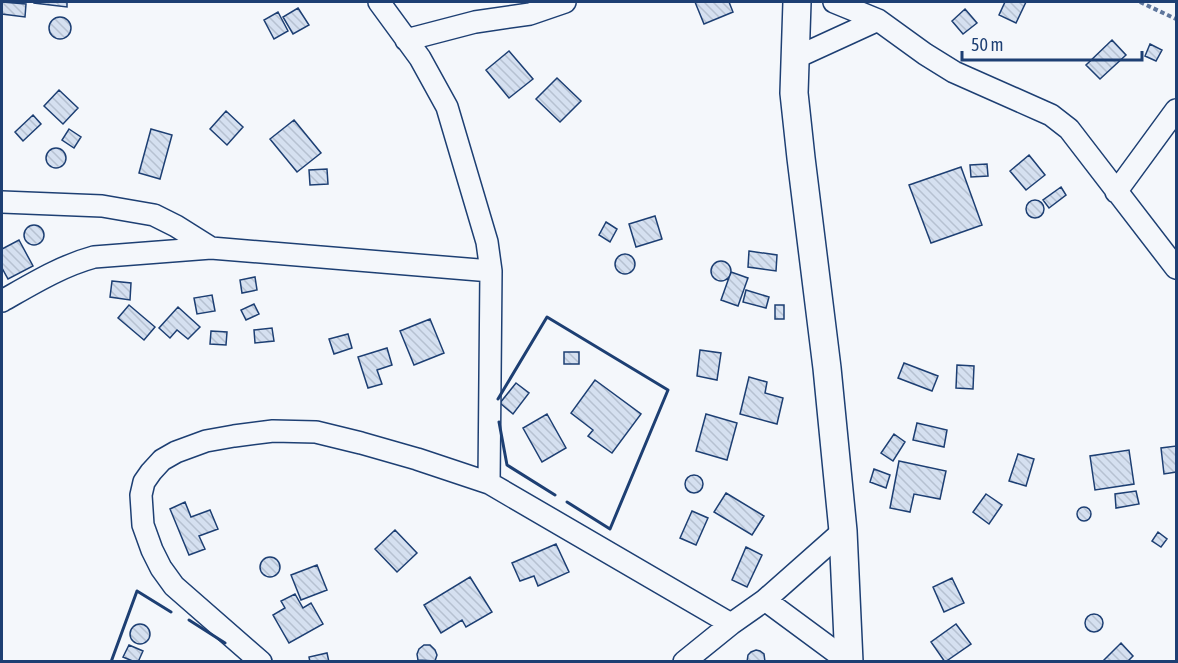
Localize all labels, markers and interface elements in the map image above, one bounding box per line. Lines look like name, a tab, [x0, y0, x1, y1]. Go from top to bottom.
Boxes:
scale bar	[962, 24, 1142, 62]
text: 50 m	[971, 34, 1003, 55]

